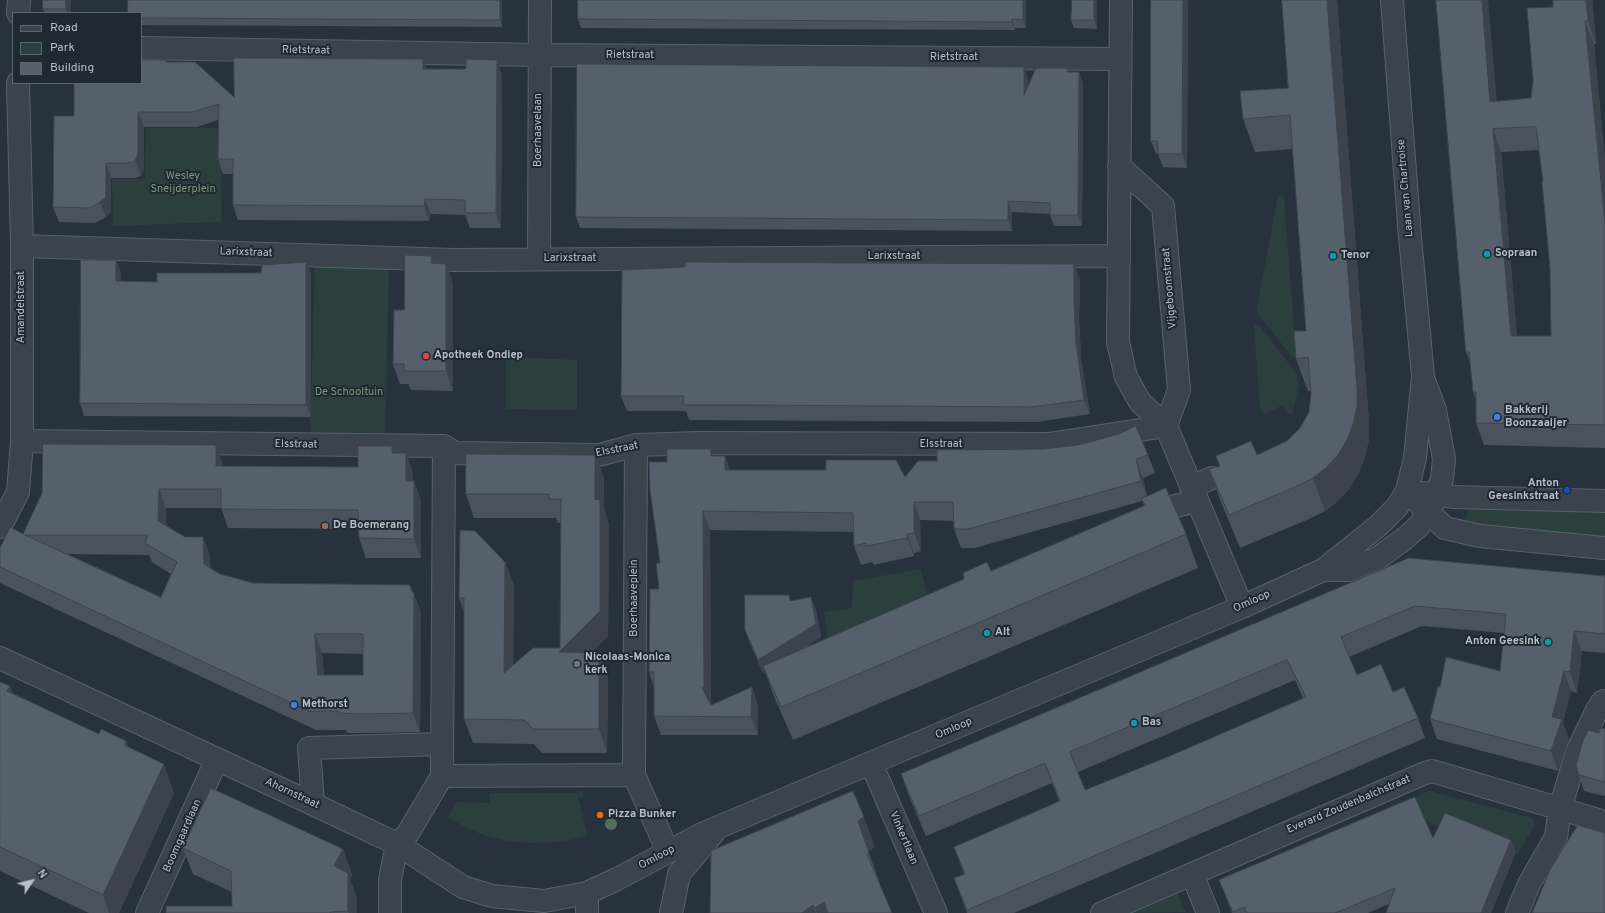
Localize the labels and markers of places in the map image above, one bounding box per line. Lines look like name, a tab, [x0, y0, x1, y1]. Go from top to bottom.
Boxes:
place label: Sopraan	[1495, 247, 1537, 261]
place label: Tenor	[1341, 249, 1370, 263]
marker: Sopraan	[1482, 249, 1492, 259]
marker: Tenor	[1328, 251, 1338, 261]
place label: Apotheek Ondiep	[434, 349, 523, 363]
marker: Apotheek Ondiep	[421, 351, 431, 361]
place label: Bakkerij Boonzaaijer	[1505, 404, 1567, 430]
marker: Bakkerij Boonzaaijer	[1492, 412, 1502, 422]
place label: Anton Geesinkstraat	[1488, 477, 1559, 503]
marker: Anton Geesinkstraat	[1562, 485, 1572, 495]
place label: De Boemerang	[333, 519, 409, 533]
marker: De Boemerang	[320, 521, 330, 531]
place label: Alt	[995, 626, 1010, 640]
marker: Alt	[982, 628, 992, 638]
place label: Anton Geesink	[1465, 635, 1540, 649]
marker: Anton Geesink	[1543, 637, 1553, 647]
place label: Nicolaas-Monica kerk	[585, 651, 670, 677]
marker: Nicolaas-Monica kerk	[572, 659, 582, 669]
place label: Methorst	[302, 698, 348, 712]
marker: Methorst	[289, 700, 299, 710]
place label: Bas	[1142, 716, 1161, 730]
marker: Bas	[1129, 718, 1139, 728]
place label: Pizza Bunker	[608, 808, 676, 822]
marker: Pizza Bunker	[595, 810, 605, 820]

